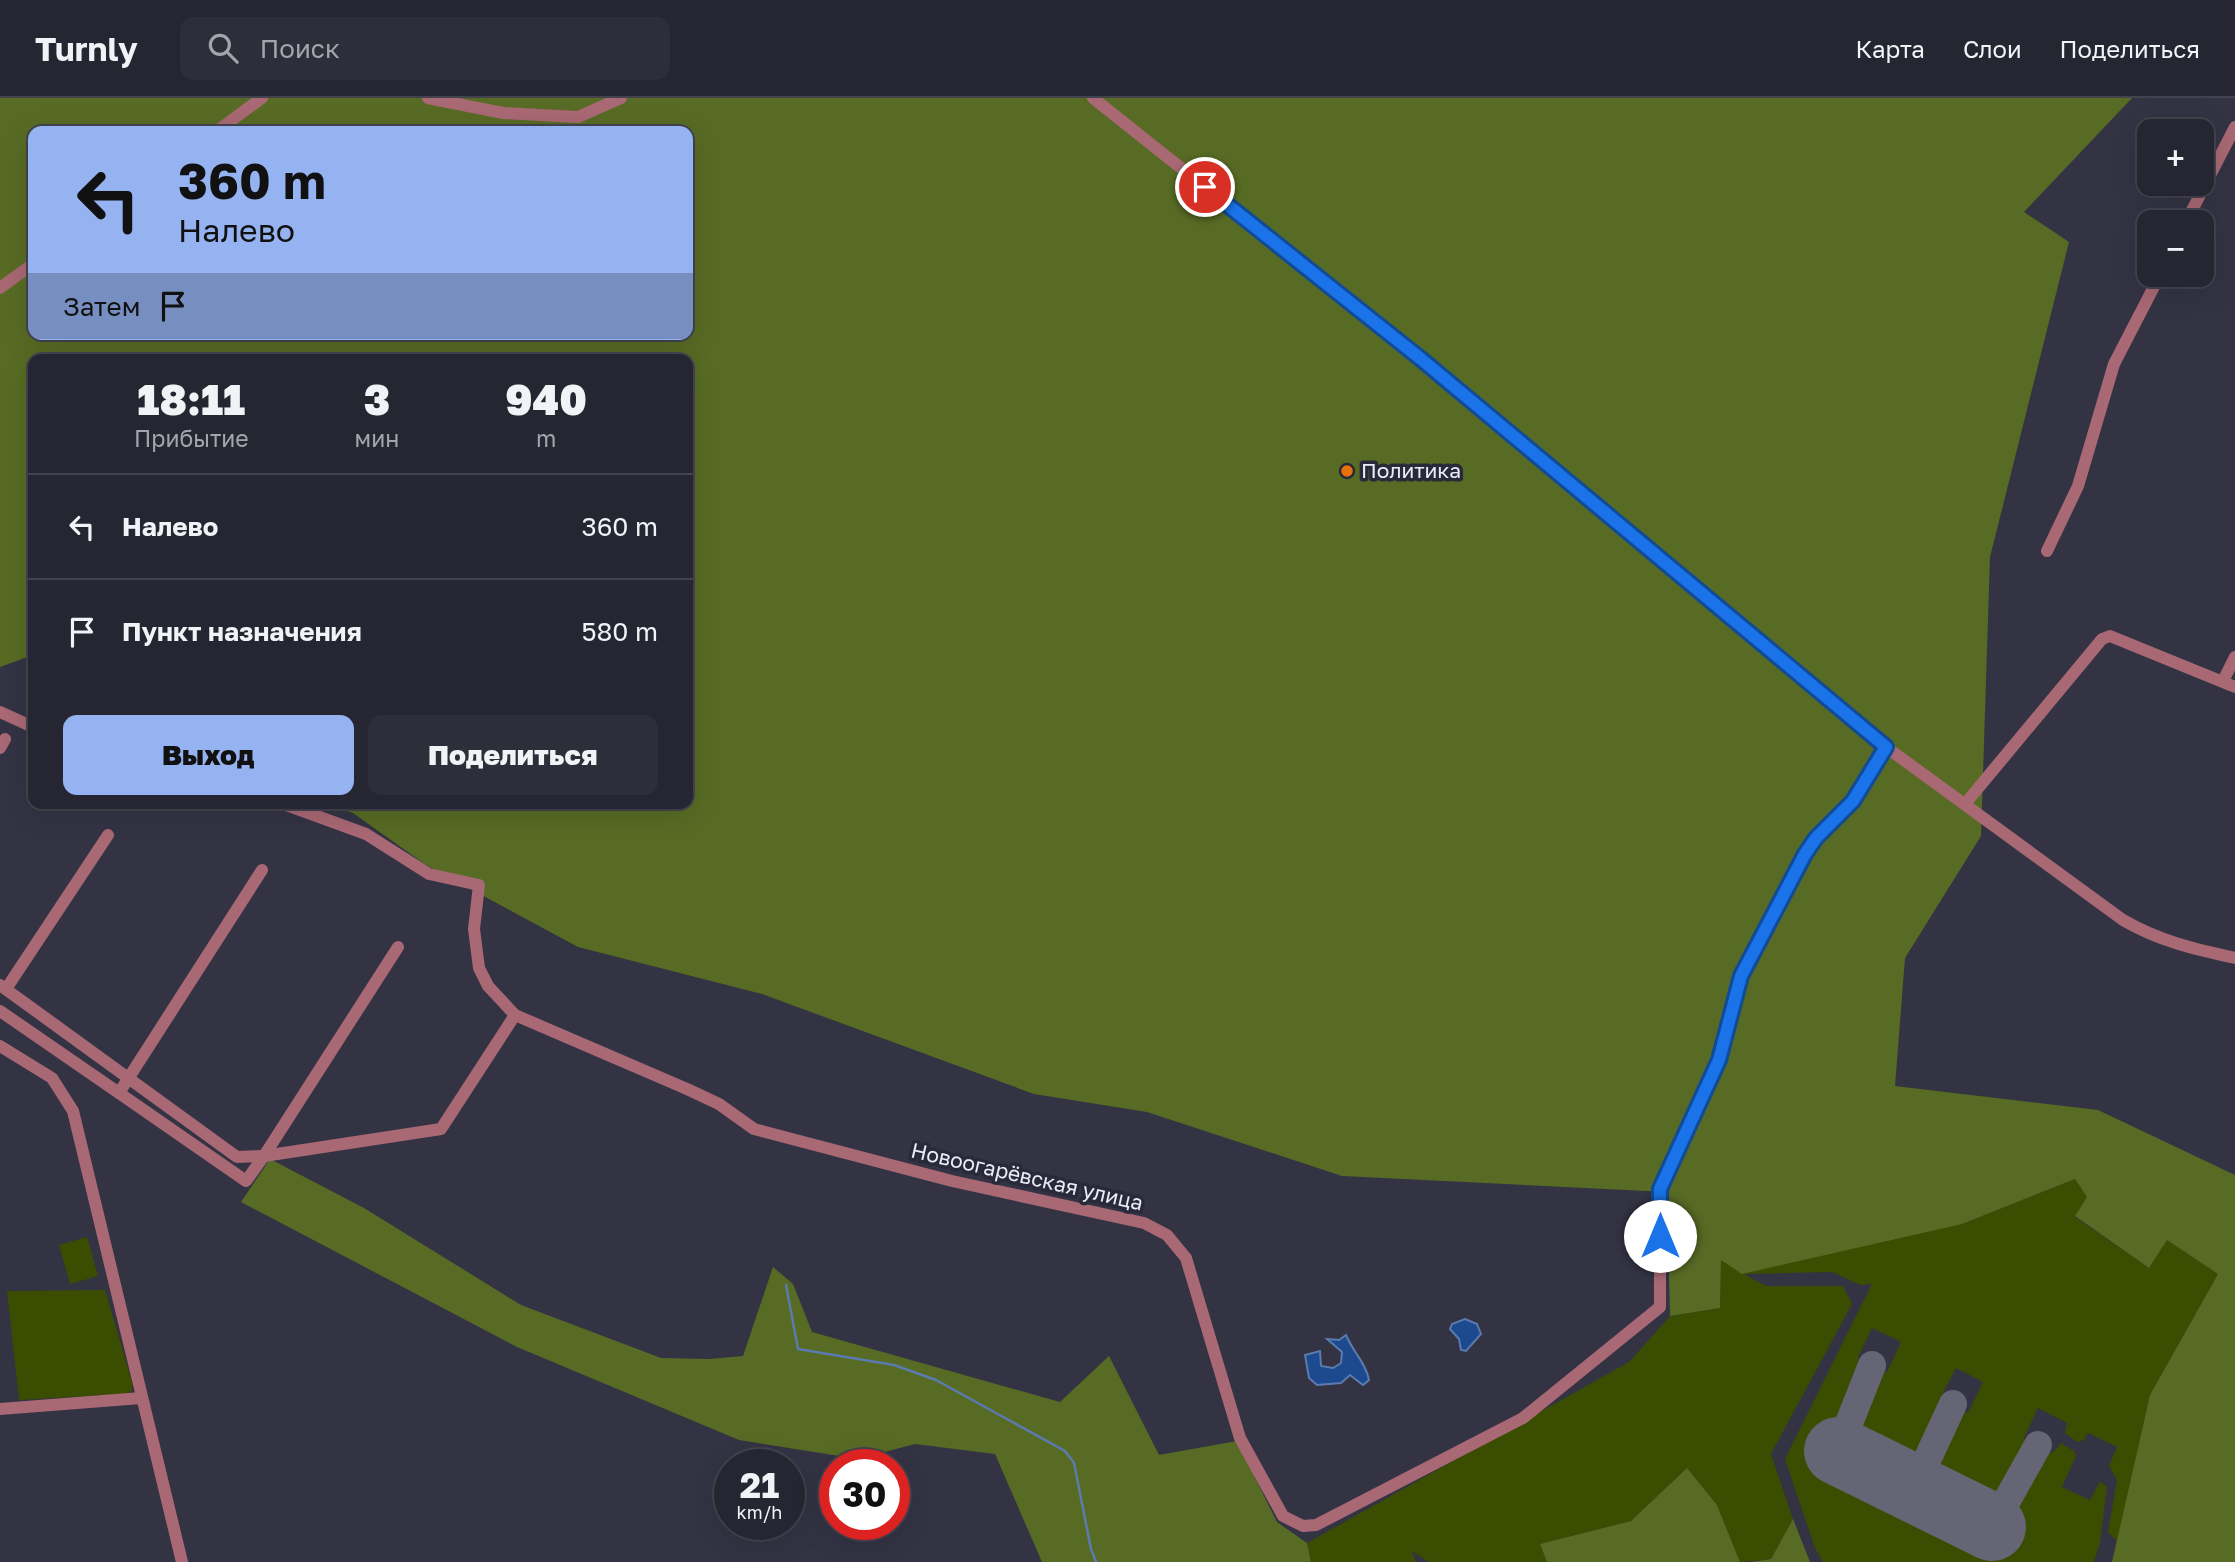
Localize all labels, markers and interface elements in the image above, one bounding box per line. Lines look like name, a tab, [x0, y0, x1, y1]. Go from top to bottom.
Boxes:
search box	[180, 17, 670, 80]
text: Turnly	[35, 29, 138, 68]
icon: search	[204, 29, 242, 67]
text: Поиск	[260, 33, 340, 64]
text: Карта	[1855, 34, 1925, 63]
text: Слои	[1963, 34, 2022, 63]
text: Поделиться	[2060, 34, 2200, 63]
map controls	[2137, 119, 2214, 287]
button: +	[2137, 119, 2214, 196]
text: 360 m	[178, 151, 326, 210]
icon: left	[63, 154, 154, 245]
pin	[1175, 157, 1235, 217]
icon: arrive	[1186, 168, 1224, 206]
button: −	[2137, 210, 2214, 287]
text: Налево	[178, 211, 295, 249]
icon: arrive	[154, 287, 192, 325]
text: Затем	[63, 291, 140, 322]
text: 18:11	[137, 374, 245, 424]
text: 3	[364, 374, 390, 424]
text: 940	[505, 374, 587, 424]
text: Прибытие	[134, 424, 249, 452]
text: мин	[355, 424, 399, 452]
text: m	[536, 424, 556, 452]
place label: Политика	[1361, 457, 1461, 483]
marker: Политика	[1339, 463, 1355, 479]
icon: left	[63, 508, 101, 546]
text: Налево	[122, 511, 218, 542]
text: 360 m	[581, 511, 658, 542]
icon: arrive	[63, 613, 101, 651]
text: Пункт назначения	[122, 616, 362, 647]
text: 580 m	[581, 616, 658, 647]
button: Выход	[63, 715, 354, 795]
button: Поделиться	[368, 715, 658, 795]
street label: Новоогарёвская улица	[909, 1137, 1146, 1215]
position arrow	[1623, 1199, 1697, 1273]
speed limit sign: 30	[819, 1449, 910, 1540]
text: 21	[740, 1464, 779, 1506]
text: km/h	[737, 1501, 782, 1523]

